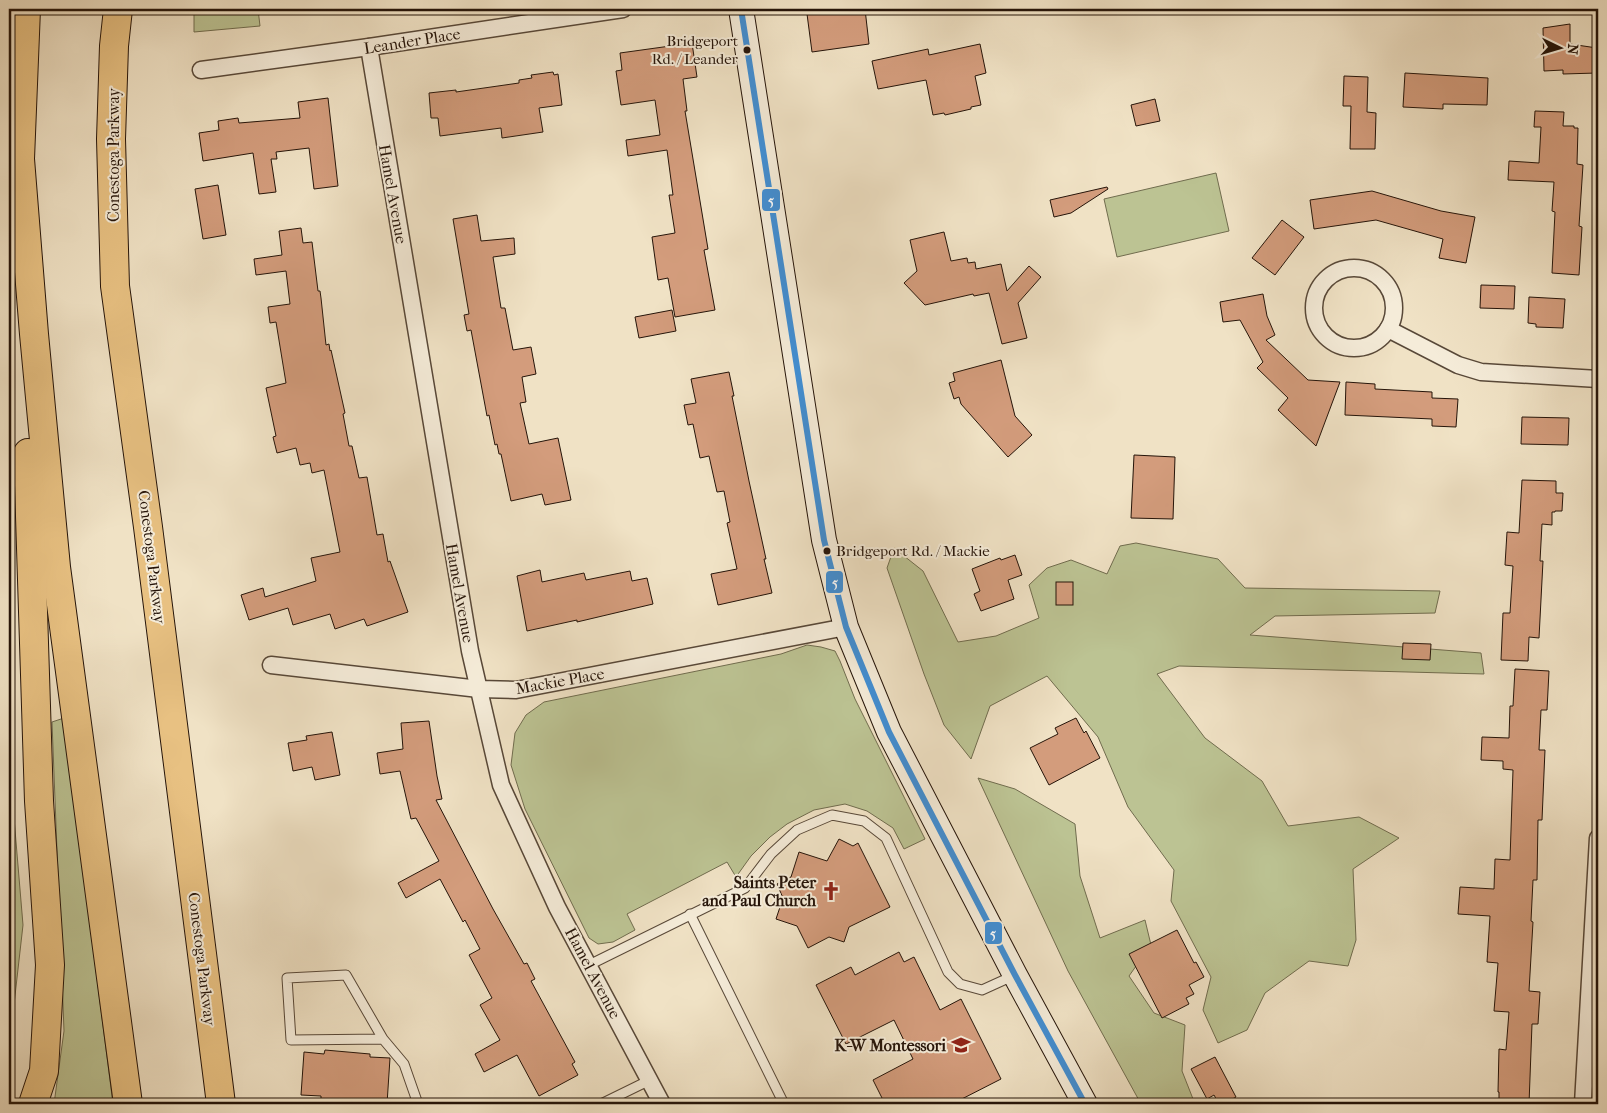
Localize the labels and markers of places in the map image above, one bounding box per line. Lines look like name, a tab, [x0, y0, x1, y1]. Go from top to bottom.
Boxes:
place label: Bridgeport Rd. / Leander	[652, 32, 739, 68]
marker: Bridgeport Rd. / Leander	[742, 45, 752, 55]
place label: Bridgeport Rd. / Mackie	[836, 542, 990, 560]
marker: Bridgeport Rd. / Mackie	[822, 546, 832, 556]
place label: Saints Peter and Paul Church	[702, 873, 817, 910]
church icon: Saints Peter and Paul Church	[820, 880, 842, 902]
school or university icon: K-W Montessori	[950, 1034, 972, 1056]
place label: K-W Montessori	[835, 1036, 946, 1055]

